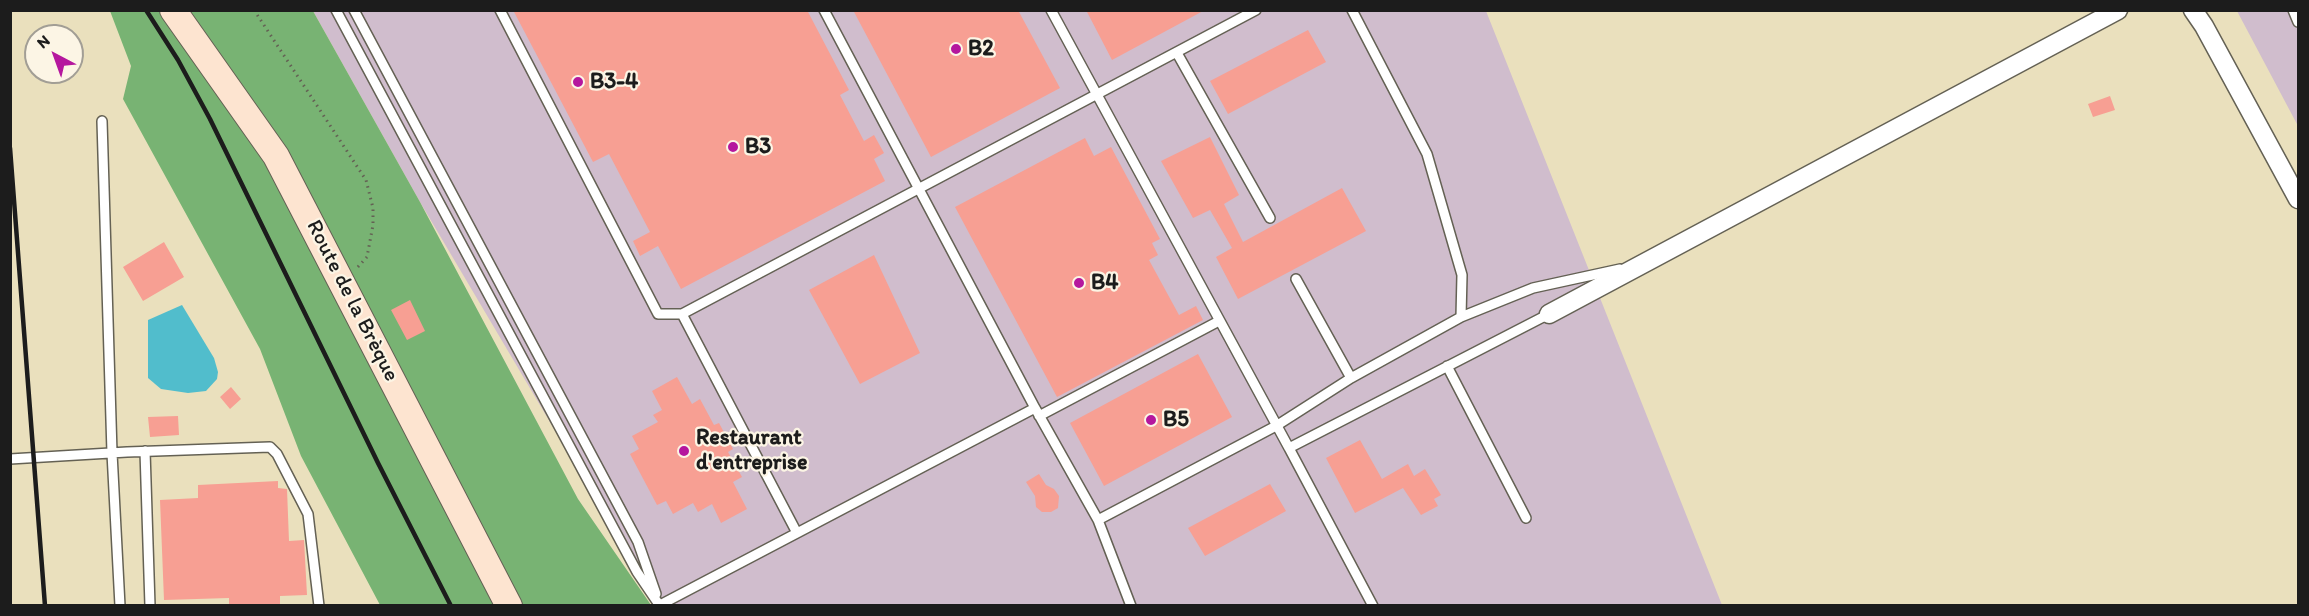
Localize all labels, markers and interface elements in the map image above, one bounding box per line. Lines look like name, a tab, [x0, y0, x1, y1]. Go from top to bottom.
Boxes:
north arrow	[24, 24, 84, 84]
text: N	[33, 31, 53, 52]
place label: B2	[968, 36, 994, 62]
marker: B2	[949, 42, 963, 56]
place label: B3-4	[590, 69, 638, 95]
marker: B3-4	[571, 75, 585, 89]
place label: B3	[745, 134, 771, 160]
marker: B3	[726, 140, 740, 154]
street label: Route de la Brèque	[300, 216, 404, 386]
place label: B4	[1091, 270, 1118, 296]
marker: B4	[1072, 276, 1086, 290]
place label: B5	[1163, 407, 1189, 433]
marker: B5	[1144, 413, 1158, 427]
place label: Restaurant d'entreprise	[696, 425, 807, 476]
marker: Restaurant d'entreprise	[677, 444, 691, 458]

